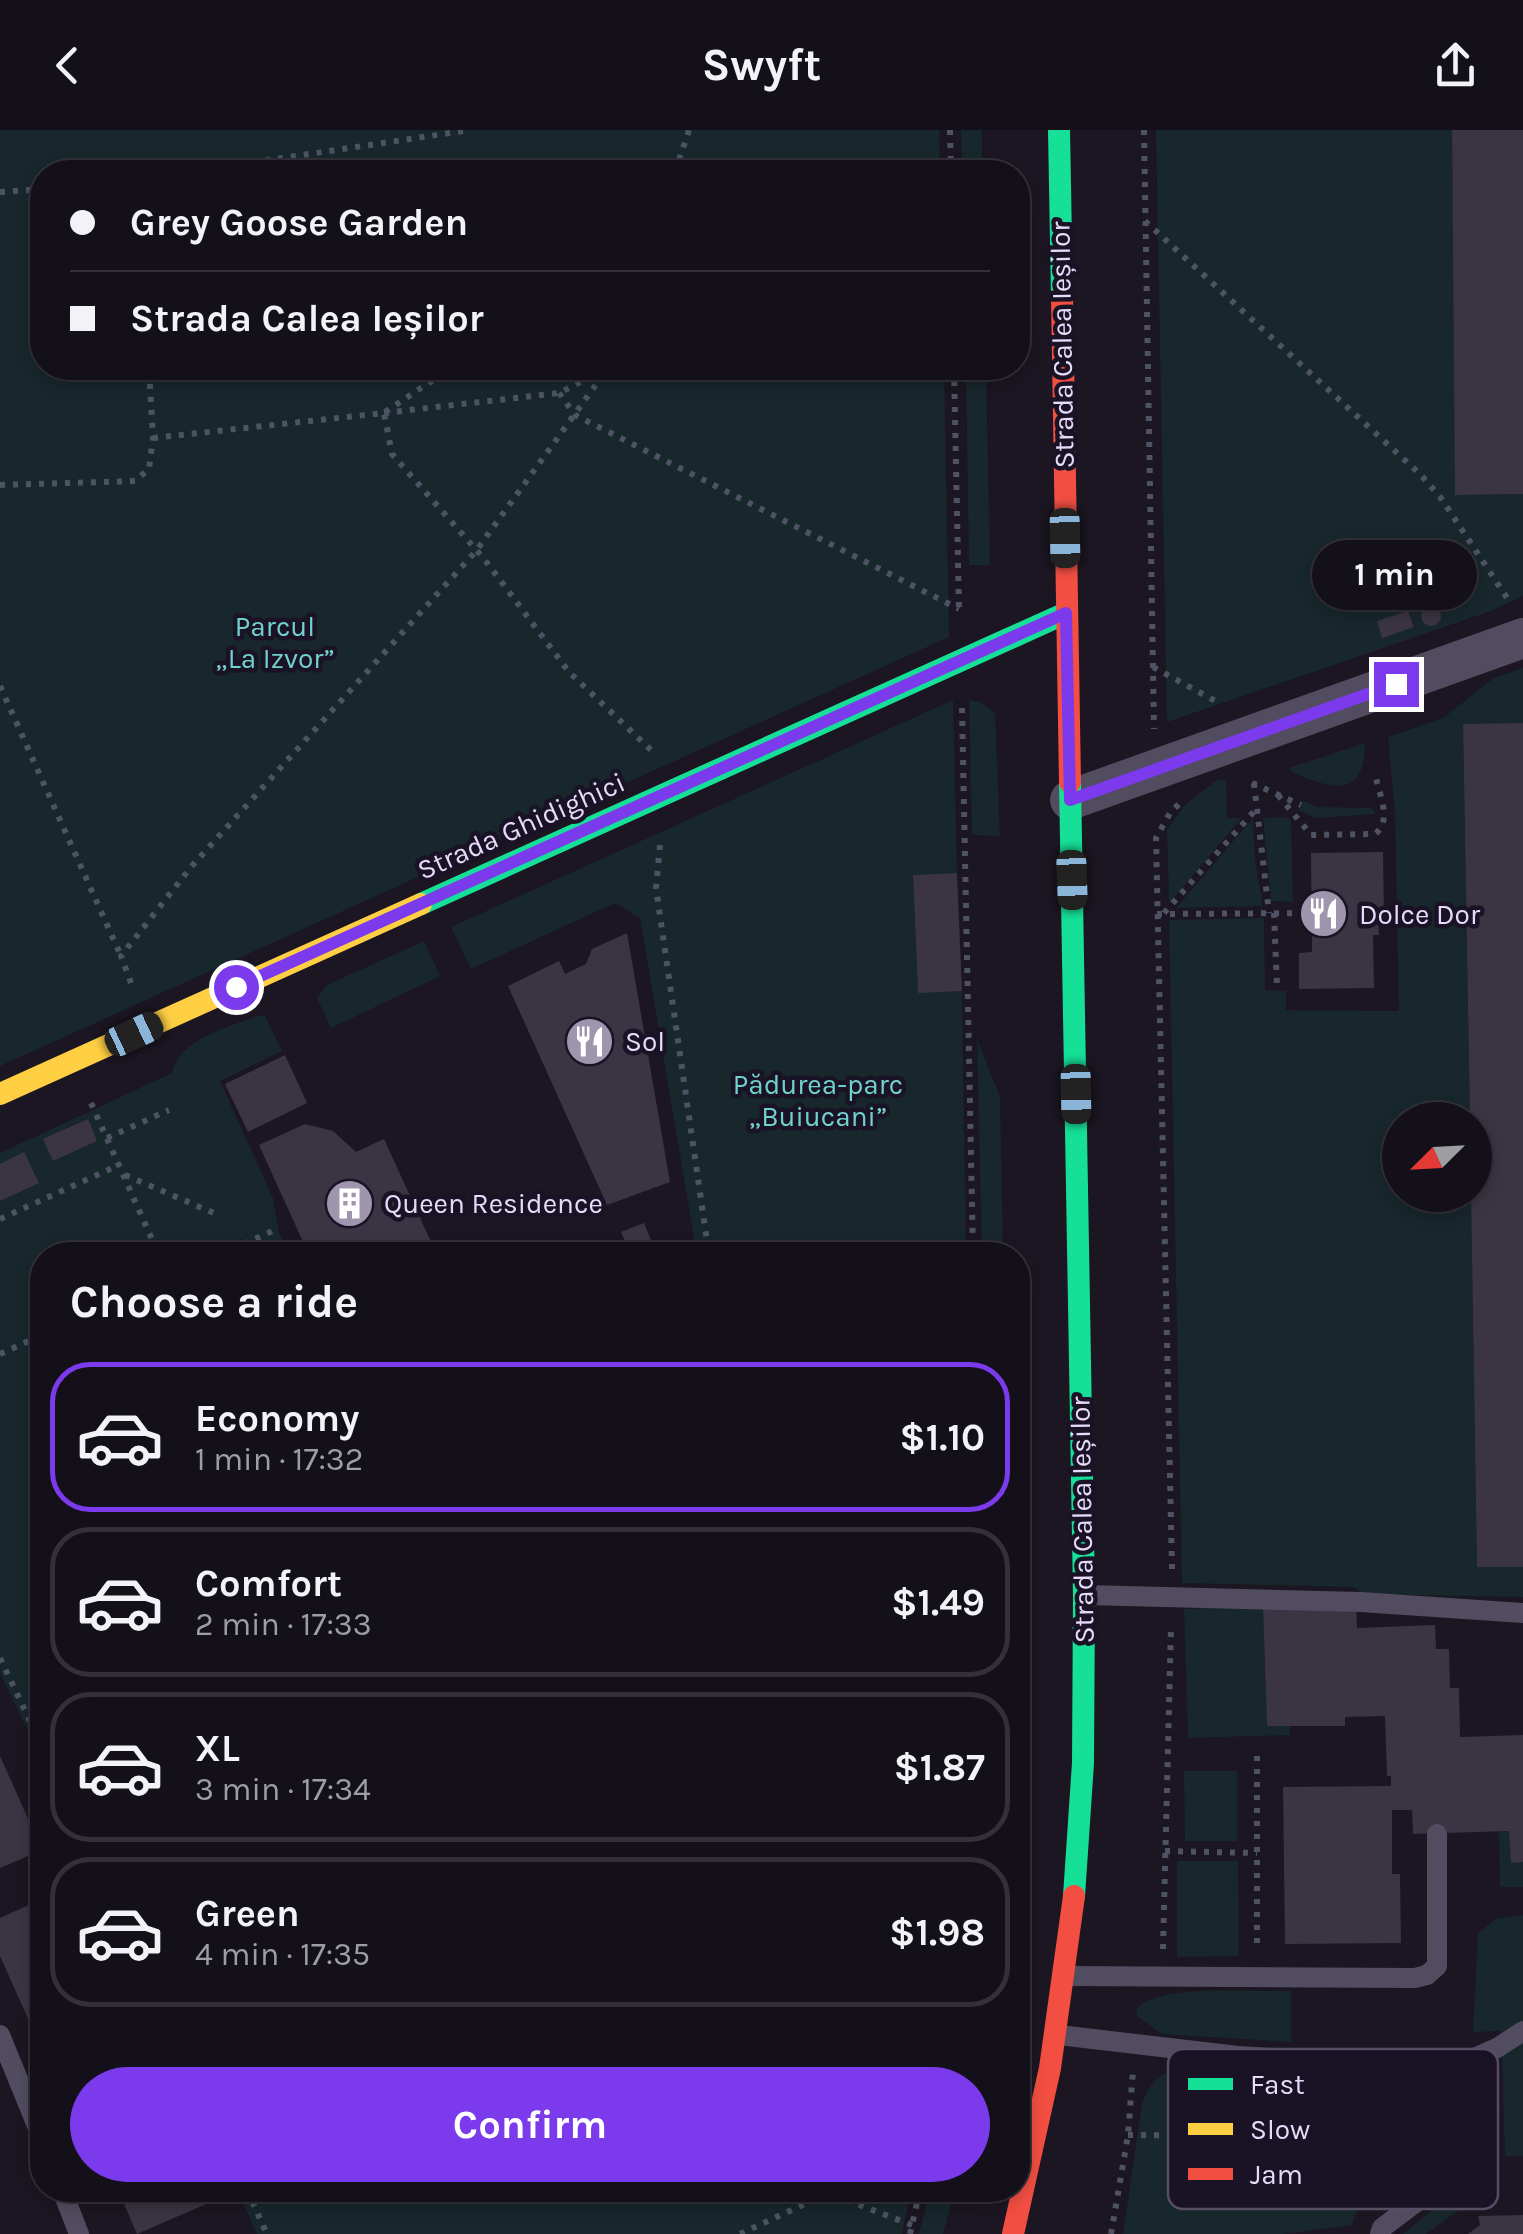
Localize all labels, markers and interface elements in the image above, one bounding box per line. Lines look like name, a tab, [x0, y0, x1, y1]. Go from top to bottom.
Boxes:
icon: back	[40, 38, 95, 93]
icon: share	[1428, 38, 1483, 93]
text: Swyft	[702, 39, 821, 91]
text: Grey Goose Garden	[130, 200, 468, 245]
street label: Strada Calea Ieșilor	[1043, 220, 1081, 469]
text: Strada Calea Ieșilor	[130, 296, 484, 341]
car	[1049, 508, 1081, 568]
callout: 1 min	[1314, 539, 1478, 609]
text: 1 min	[1354, 556, 1435, 593]
park label: Parcul „La Izvor”	[215, 610, 335, 675]
route end	[1374, 662, 1419, 707]
street label: Strada Ghidighici	[412, 765, 630, 887]
car	[1056, 849, 1088, 911]
restaurant icon: Dolce Dor	[1298, 888, 1350, 940]
place label: Dolce Dor	[1359, 898, 1481, 931]
route start	[214, 965, 259, 1010]
car	[100, 1008, 168, 1060]
restaurant icon: Sol	[564, 1015, 616, 1067]
place label: Sol	[625, 1025, 665, 1058]
car	[1060, 1064, 1092, 1124]
park label: Pădurea-parc „Buiucani”	[733, 1068, 903, 1133]
north arrow	[1382, 1102, 1492, 1212]
map controls	[1382, 1102, 1492, 1212]
building icon: Queen Residence	[323, 1177, 375, 1229]
place label: Queen Residence	[384, 1187, 603, 1220]
text: Choose a ride	[70, 1276, 358, 1328]
icon: car	[75, 1392, 165, 1482]
street label: Strada Calea Ieșilor	[1063, 1395, 1101, 1644]
text: Economy	[195, 1396, 359, 1441]
text: $1.10	[900, 1415, 985, 1460]
text: 1 min · 17:32	[195, 1441, 363, 1478]
icon: car	[75, 1557, 165, 1647]
text: Comfort	[195, 1561, 342, 1606]
text: $1.49	[891, 1580, 985, 1625]
text: 2 min · 17:33	[195, 1606, 372, 1643]
icon: car	[75, 1722, 165, 1812]
text: XL	[195, 1726, 240, 1771]
text: $1.87	[894, 1745, 985, 1790]
text: 3 min · 17:34	[195, 1771, 371, 1808]
icon: car	[75, 1887, 165, 1977]
text: Green	[195, 1891, 300, 1936]
text: $1.98	[889, 1910, 985, 1955]
text: 4 min · 17:35	[195, 1936, 370, 1973]
legend	[1168, 2049, 1498, 2209]
button: Confirm	[70, 2067, 990, 2182]
text: Fast	[1250, 2068, 1305, 2101]
text: Slow	[1250, 2113, 1310, 2146]
text: Jam	[1250, 2158, 1303, 2191]

